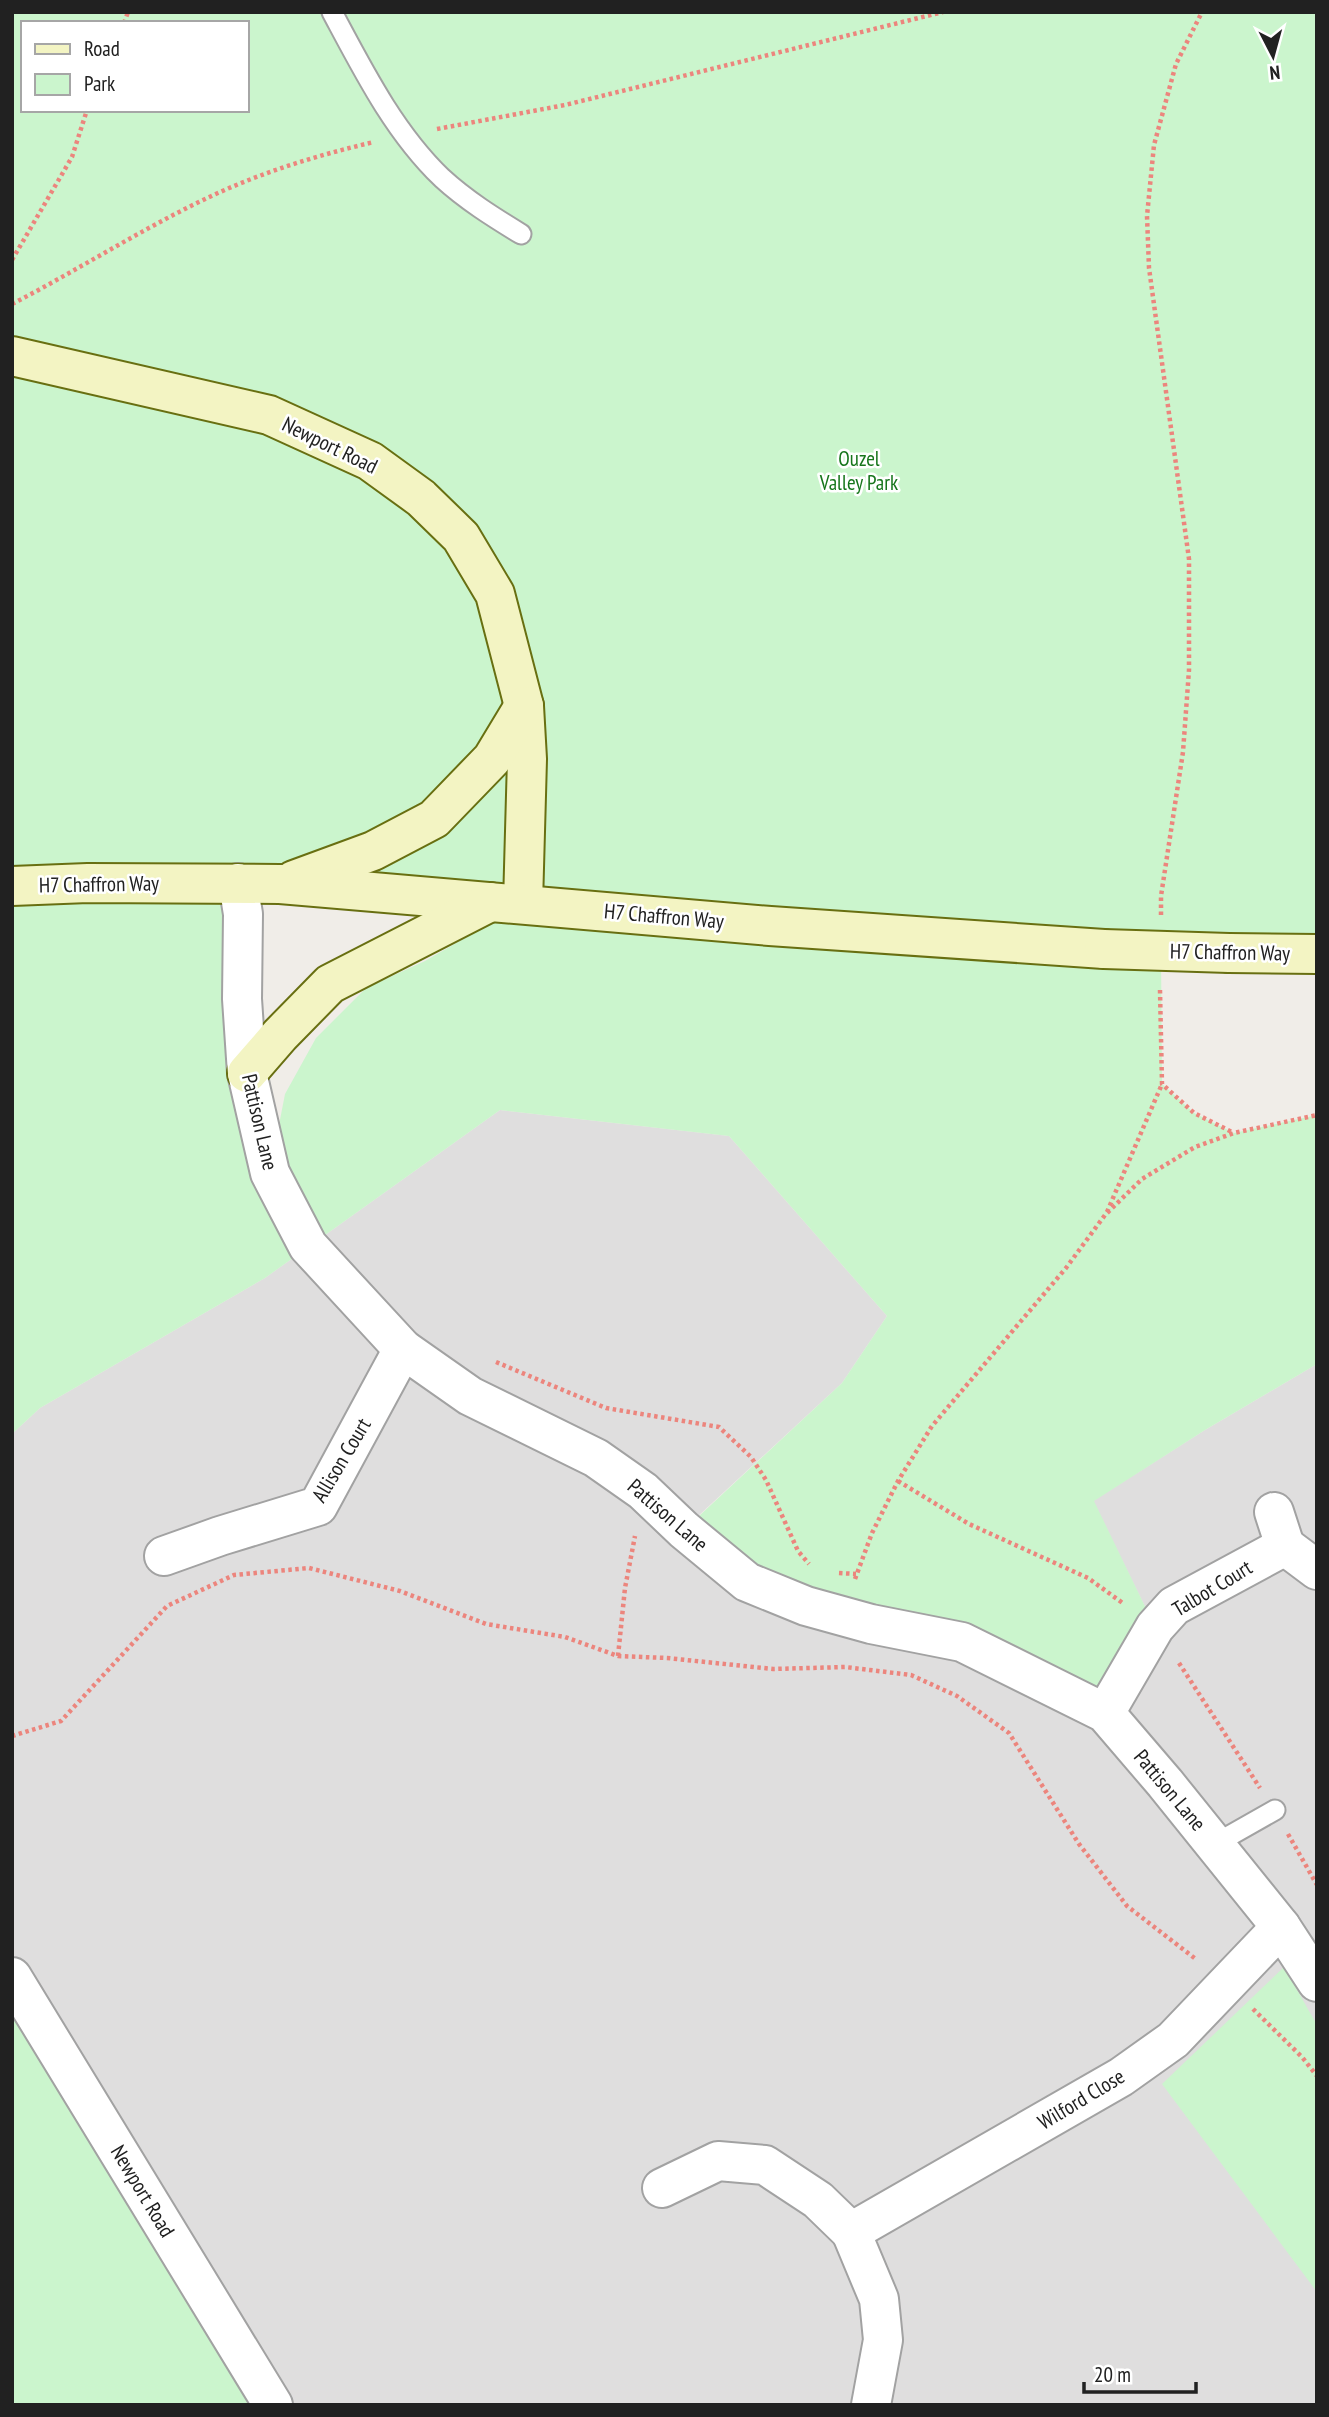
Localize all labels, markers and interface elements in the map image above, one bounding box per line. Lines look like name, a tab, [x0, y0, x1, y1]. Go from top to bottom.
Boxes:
legend	[21, 21, 248, 112]
north arrow	[1238, 21, 1308, 91]
text: Road	[84, 35, 120, 62]
text: N	[1268, 60, 1281, 85]
text: Park	[84, 70, 115, 97]
street label: Newport Road	[278, 410, 382, 480]
park label: Ouzel Valley Park	[819, 445, 898, 496]
street label: H7 Chaffron Way	[39, 869, 159, 899]
street label: H7 Chaffron Way	[603, 897, 725, 935]
street label: H7 Chaffron Way	[1170, 937, 1290, 967]
street label: Pattison Lane	[236, 1071, 284, 1173]
street label: Allison Court	[305, 1413, 377, 1507]
street label: Pattison Lane	[622, 1473, 714, 1557]
street label: Talbot Court	[1167, 1554, 1257, 1622]
street label: Pattison Lane	[1128, 1744, 1212, 1836]
street label: Wilford Close	[1033, 2063, 1129, 2135]
street label: Newport Road	[105, 2140, 181, 2242]
scale bar	[1084, 2350, 1196, 2394]
text: 20 m	[1094, 2361, 1131, 2388]

